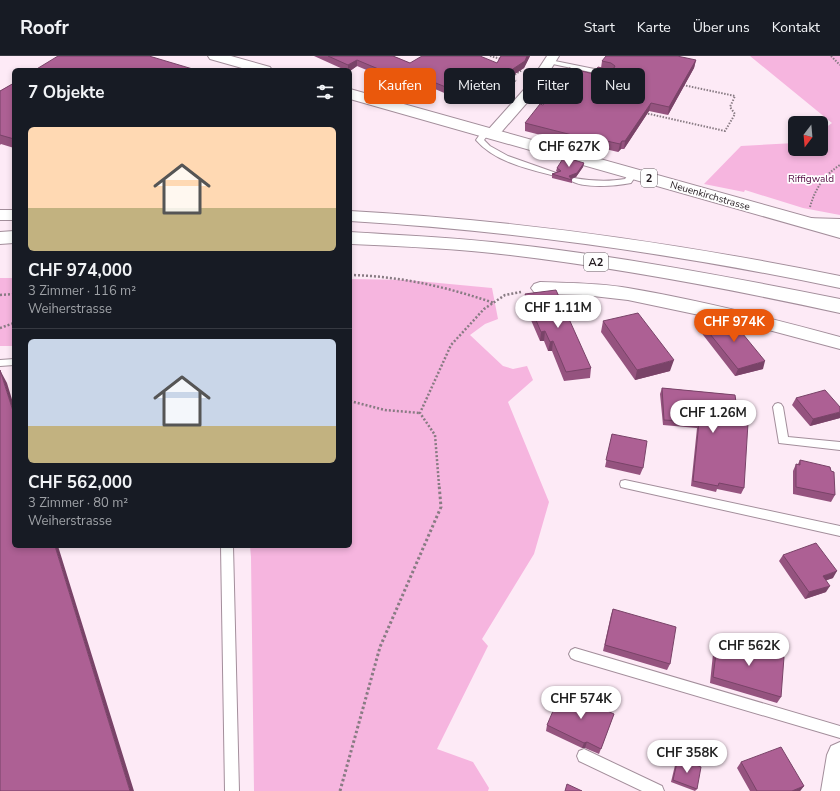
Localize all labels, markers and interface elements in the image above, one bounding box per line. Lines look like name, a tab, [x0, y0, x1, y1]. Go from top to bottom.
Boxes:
text: Roofr	[20, 15, 69, 41]
text: Start	[584, 18, 615, 37]
text: Karte	[637, 18, 671, 37]
text: Über uns	[693, 18, 750, 37]
text: Kontakt	[772, 18, 820, 37]
chip: Kaufen	[364, 68, 436, 104]
chip: Mieten	[444, 68, 515, 104]
chip: Filter	[523, 68, 583, 104]
chip: Neu	[591, 68, 645, 104]
text: 7 Objekte	[28, 81, 104, 104]
icon: filters	[314, 81, 336, 103]
north arrow	[788, 116, 828, 156]
map controls	[788, 116, 828, 156]
pin: CHF 627K	[528, 134, 610, 168]
text: CHF 627K	[538, 138, 600, 156]
icon: home	[146, 153, 218, 225]
road number: 2	[641, 169, 657, 187]
park label: Riffigwald	[788, 172, 834, 186]
street label: Neuenkirchstrasse	[668, 178, 752, 214]
road number: A2	[584, 253, 608, 271]
text: CHF 974,000	[28, 259, 132, 282]
text: 3 Zimmer · 116 m²	[28, 282, 136, 300]
pin: CHF 1.11M	[512, 295, 604, 329]
text: CHF 1.11M	[524, 299, 592, 317]
text: Weiherstrasse	[28, 300, 112, 318]
pin: CHF 974K	[693, 309, 775, 343]
text: CHF 974K	[703, 313, 765, 331]
icon: home	[146, 365, 218, 437]
pin: CHF 1.26M	[667, 400, 759, 434]
text: CHF 1.26M	[679, 404, 747, 422]
text: CHF 562,000	[28, 471, 132, 494]
text: 3 Zimmer · 80 m²	[28, 494, 128, 512]
text: Weiherstrasse	[28, 512, 112, 530]
pin: CHF 562K	[708, 633, 790, 667]
text: CHF 562K	[718, 637, 780, 655]
pin: CHF 574K	[540, 686, 622, 720]
text: CHF 574K	[550, 690, 612, 708]
pin: CHF 358K	[646, 740, 728, 774]
text: CHF 358K	[656, 744, 718, 762]

